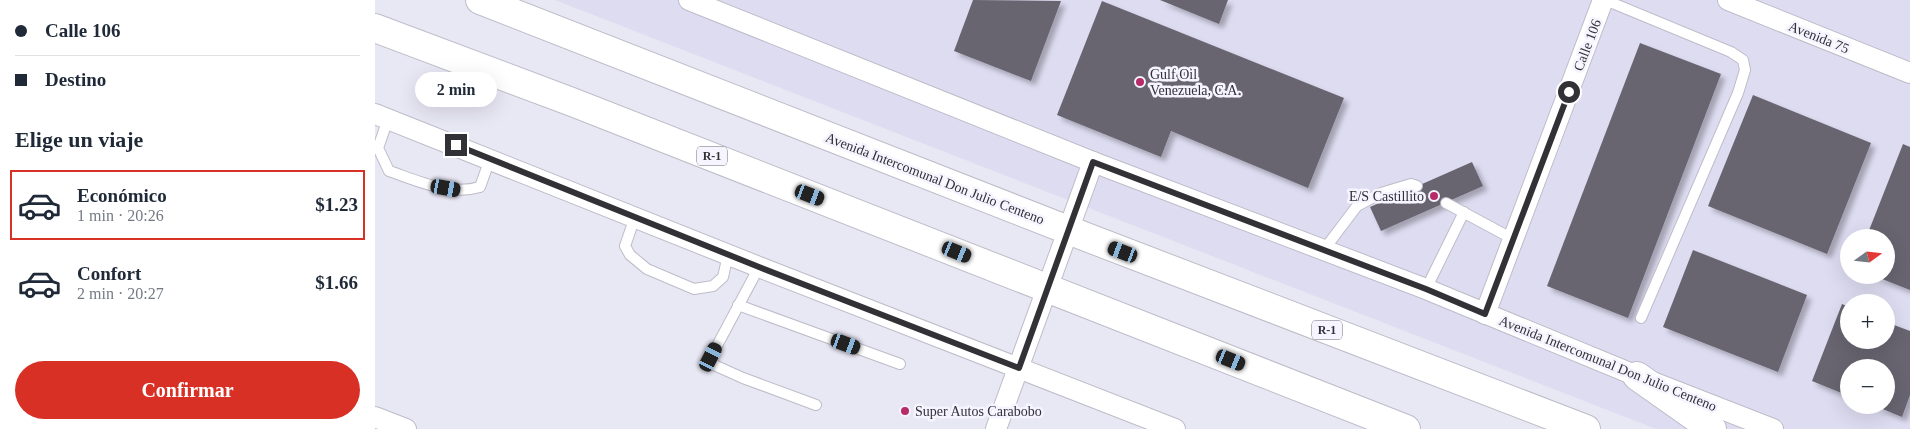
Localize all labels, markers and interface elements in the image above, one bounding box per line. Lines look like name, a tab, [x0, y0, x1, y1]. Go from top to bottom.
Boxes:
street label: Calle 106	[1571, 17, 1604, 73]
street label: Avenida 75	[1786, 19, 1851, 56]
text: Calle 106	[45, 20, 120, 41]
place label: Gulf Oil Venezuela, C.A.	[1150, 67, 1241, 98]
text: Destino	[45, 69, 106, 90]
callout: 2 min	[415, 72, 497, 108]
marker: Gulf Oil Venezuela, C.A.	[1134, 76, 1146, 88]
text: 2 min	[437, 81, 475, 98]
route start	[1558, 81, 1580, 103]
text: Elige un viaje	[15, 127, 143, 152]
street label: Avenida Intercomunal Don Julio Centeno	[823, 130, 1046, 227]
route end	[445, 134, 467, 156]
road number: R-1	[697, 146, 727, 166]
car	[429, 178, 462, 198]
icon: car	[17, 183, 62, 228]
car	[793, 183, 826, 207]
text: Económico	[77, 185, 167, 206]
place label: E/S Castillito	[1349, 189, 1424, 204]
marker: E/S Castillito	[1428, 190, 1440, 202]
text: $1.23	[315, 194, 358, 215]
text: 1 min · 20:26	[77, 207, 164, 224]
north arrow	[1840, 229, 1895, 284]
map controls	[1840, 229, 1895, 414]
car	[940, 239, 973, 265]
car	[1106, 240, 1139, 264]
icon: car	[17, 261, 62, 306]
text: Confort	[77, 263, 141, 284]
text: $1.66	[315, 272, 358, 293]
text: 2 min · 20:27	[77, 285, 164, 302]
button: +	[1840, 294, 1895, 349]
street label: Avenida Intercomunal Don Julio Centeno	[1497, 313, 1719, 414]
road number: R-1	[1312, 320, 1342, 340]
car	[829, 332, 862, 356]
car	[697, 340, 724, 374]
car	[1214, 347, 1247, 373]
button: −	[1840, 359, 1895, 414]
button: Confirmar	[15, 361, 360, 419]
place label: Super Autos Carabobo	[915, 404, 1042, 419]
marker: Super Autos Carabobo	[899, 405, 911, 417]

